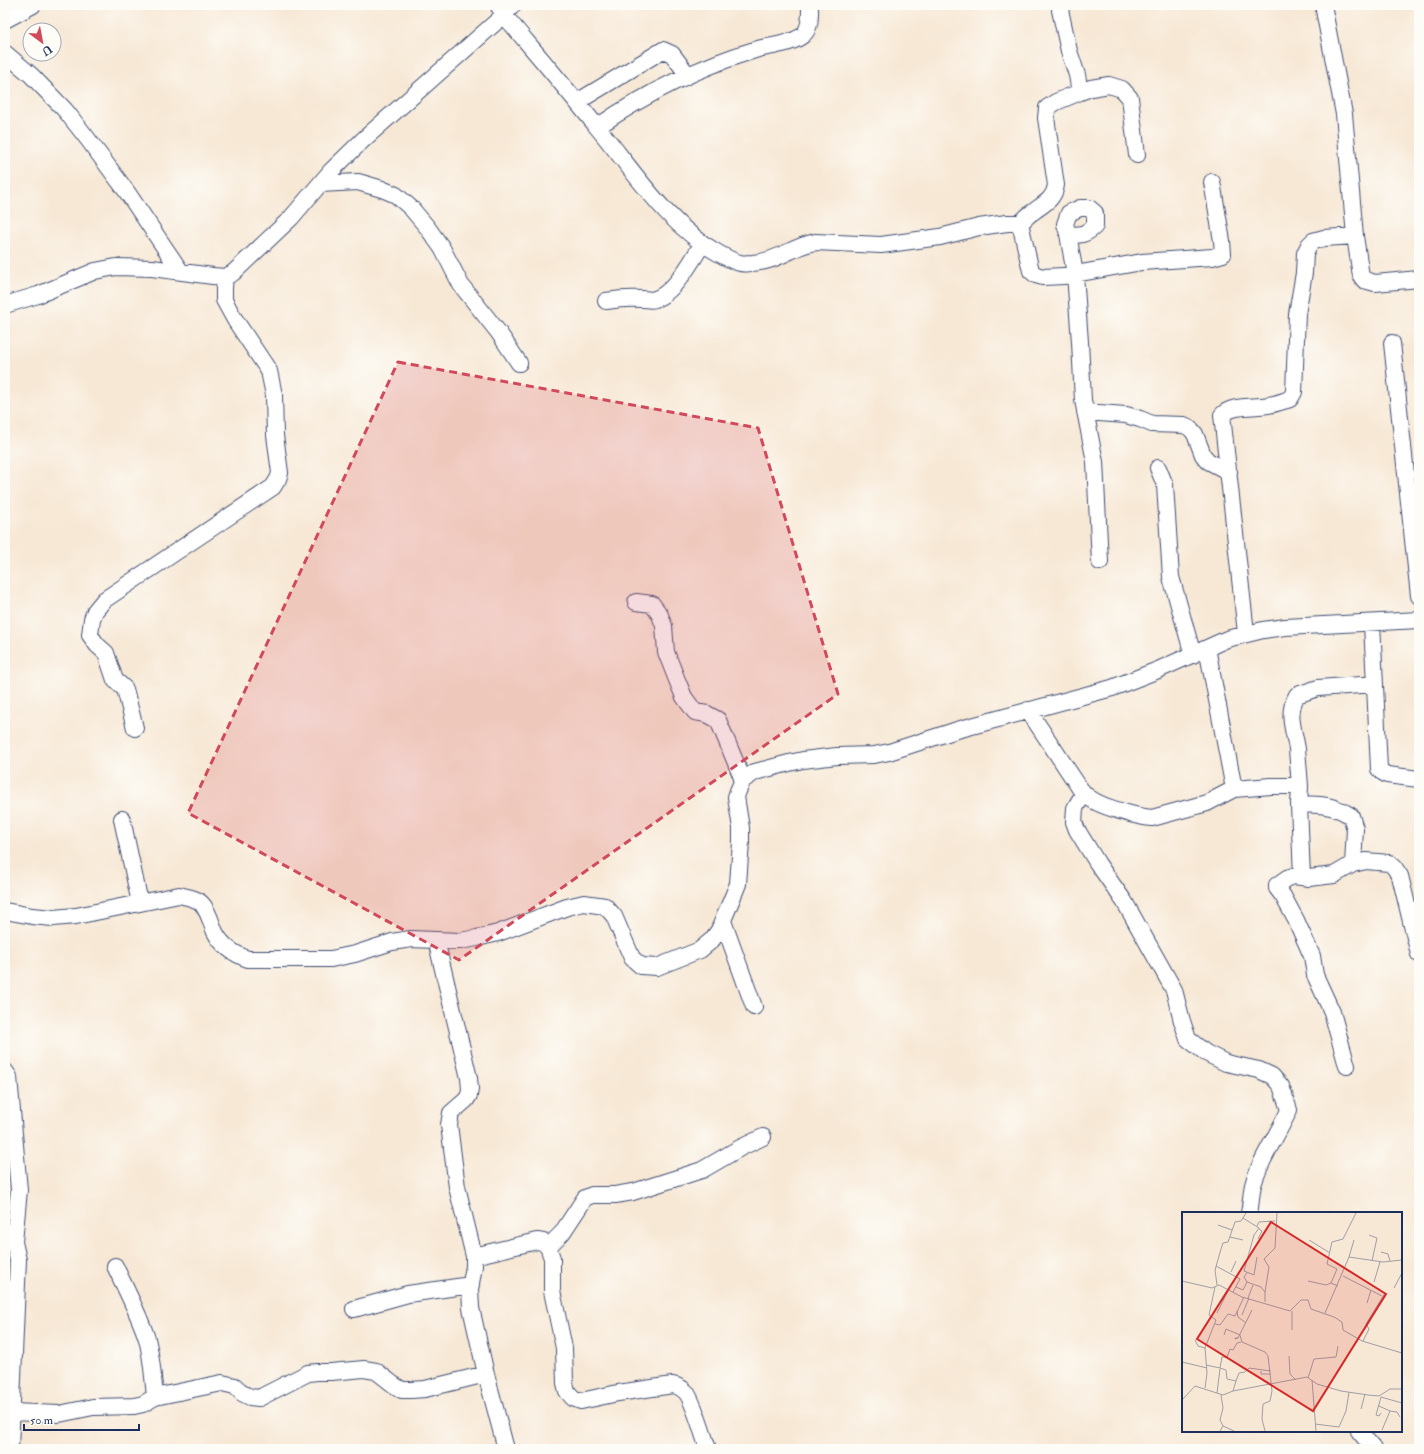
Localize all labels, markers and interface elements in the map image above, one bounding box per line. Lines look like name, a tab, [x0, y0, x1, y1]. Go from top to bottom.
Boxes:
north arrow	[22, 22, 62, 62]
text: U	[39, 42, 54, 58]
inset map	[1182, 1212, 1402, 1432]
scale bar	[24, 1406, 139, 1432]
text: 50 m	[30, 1413, 54, 1428]

